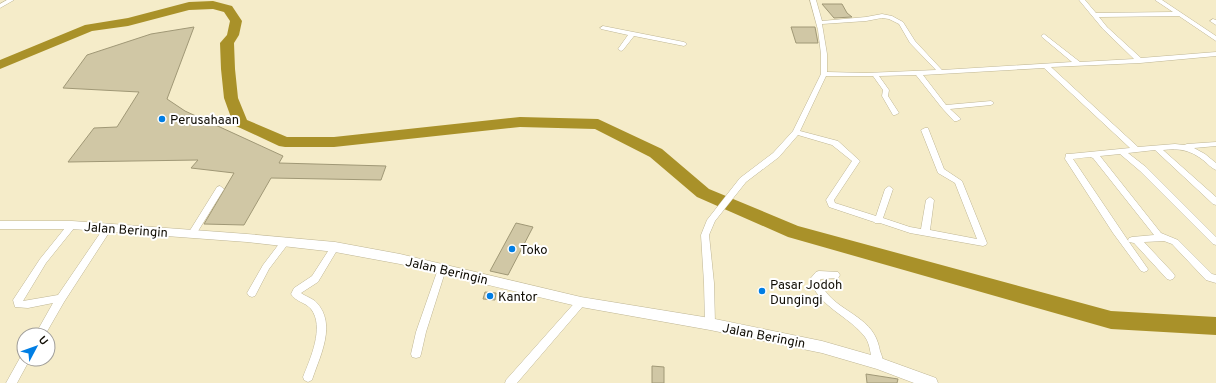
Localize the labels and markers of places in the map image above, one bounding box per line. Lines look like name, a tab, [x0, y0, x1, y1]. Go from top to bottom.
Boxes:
place label: Perusahaan	[170, 113, 239, 129]
marker: Perusahaan	[157, 114, 167, 124]
place label: Toko	[520, 243, 547, 259]
marker: Toko	[507, 244, 517, 254]
place label: Pasar Jodoh Dungingi	[770, 278, 842, 309]
marker: Pasar Jodoh Dungingi	[757, 286, 767, 296]
place label: Kantor	[498, 290, 538, 306]
marker: Kantor	[485, 291, 495, 301]

